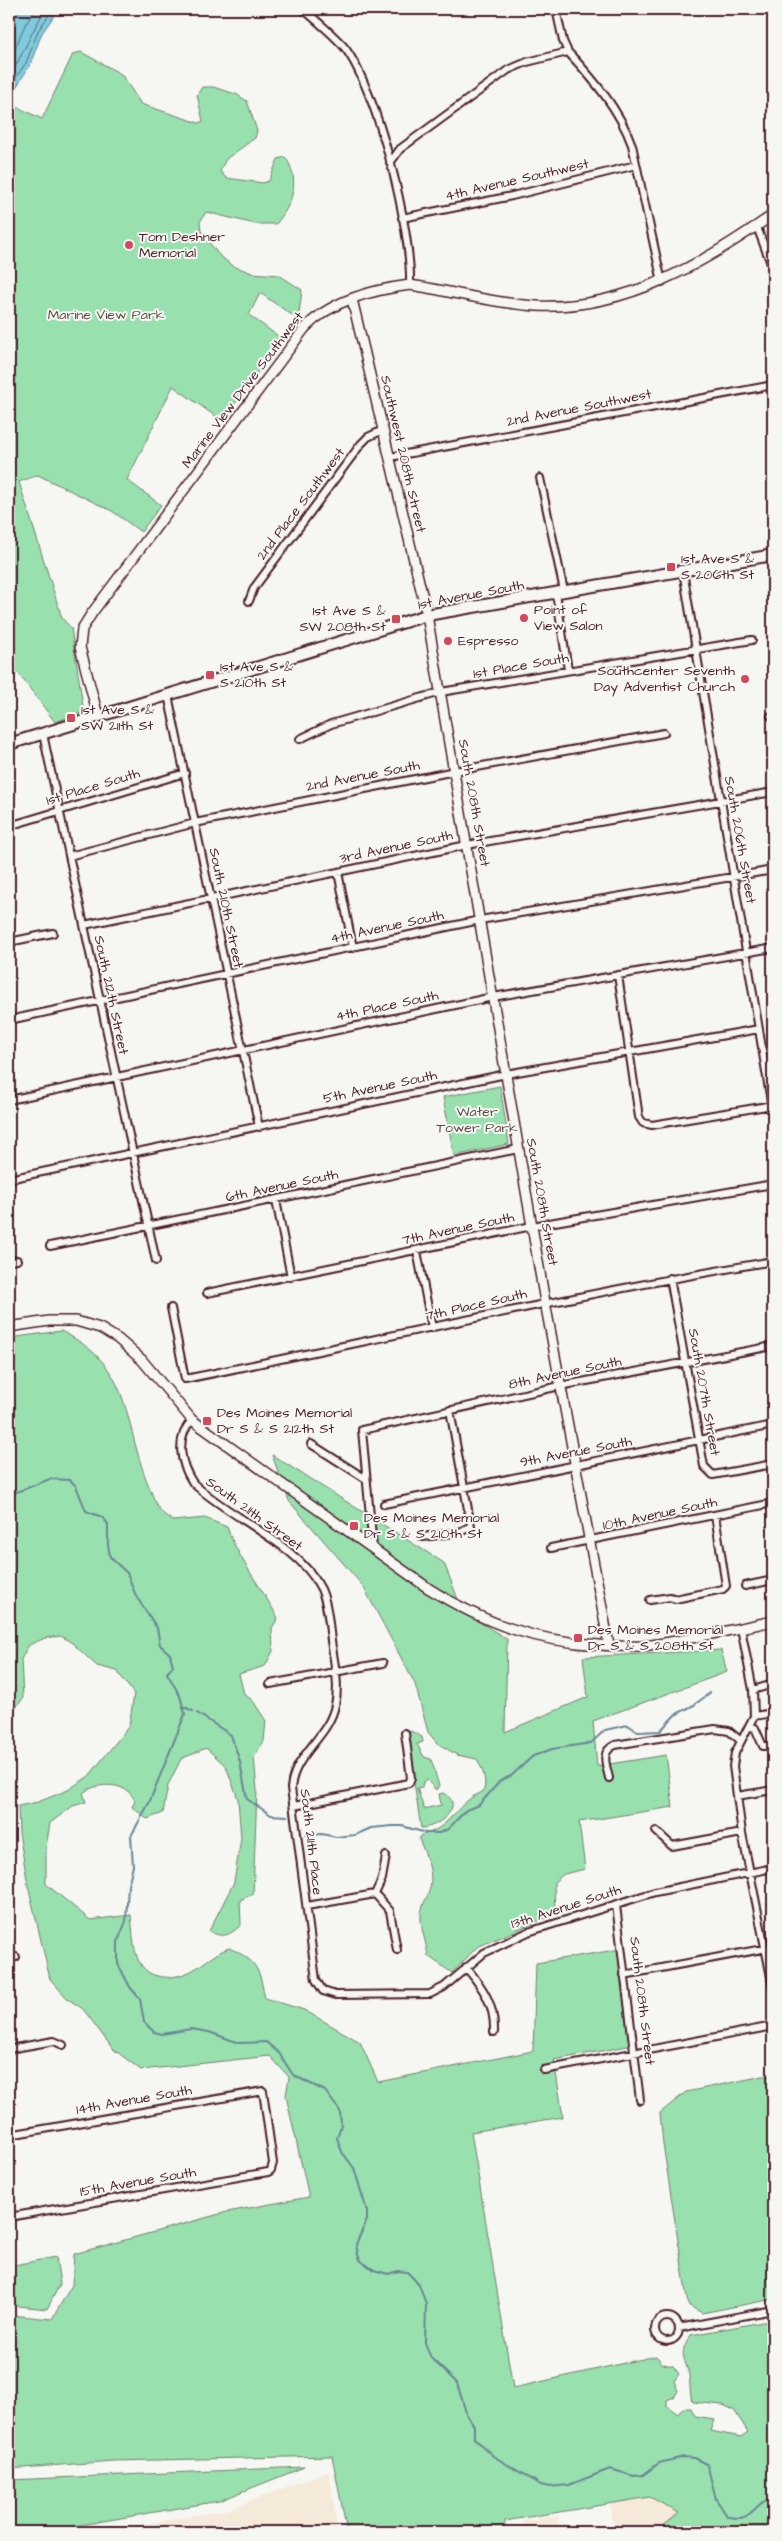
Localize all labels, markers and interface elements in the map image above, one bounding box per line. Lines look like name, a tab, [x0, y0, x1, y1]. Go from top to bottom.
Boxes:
street label: 4th Avenue Southwest	[443, 154, 591, 206]
place label: Tom Deshner Memorial	[139, 227, 225, 263]
marker: Tom Deshner Memorial	[123, 239, 135, 251]
park label: Marine View Park	[48, 305, 165, 325]
street label: Marine View Drive Southwest	[177, 307, 309, 473]
street label: Southwest 208th Street	[375, 373, 431, 535]
street label: 2nd Avenue Southwest	[505, 384, 653, 432]
street label: 2nd Place Southwest	[252, 443, 350, 564]
place label: 1st Ave S & S 206th St	[681, 549, 755, 585]
marker: 1st Ave S & S 206th St	[665, 561, 677, 573]
street label: 1st Avenue South	[416, 575, 526, 615]
place label: Point of View Salon	[534, 600, 603, 636]
place label: 1st Ave S & SW 208th St	[299, 601, 387, 637]
marker: Point of View Salon	[518, 612, 530, 624]
marker: 1st Ave S & SW 208th St	[390, 613, 402, 625]
place label: Espresso	[458, 631, 518, 651]
marker: Espresso	[442, 635, 454, 647]
street label: 1st Place South	[472, 648, 571, 684]
place label: 1st Ave S & S 210th St	[220, 657, 294, 693]
place label: Southcenter Seventh Day Adventist Church	[594, 661, 735, 697]
marker: 1st Ave S & S 210th St	[204, 669, 216, 681]
marker: Southcenter Seventh Day Adventist Church	[739, 673, 751, 685]
place label: 1st Ave S & SW 211th St	[81, 700, 155, 736]
marker: 1st Ave S & SW 211th St	[65, 712, 77, 724]
street label: South 208th Street	[453, 737, 495, 869]
street label: 2nd Avenue South	[304, 755, 422, 797]
street label: 1st Place South	[44, 763, 142, 811]
street label: South 206th Street	[719, 775, 761, 906]
street label: 3rd Avenue South	[338, 825, 455, 869]
street label: South 210th Street	[204, 846, 249, 970]
street label: 4th Avenue South	[328, 905, 446, 949]
street label: South 212th Street	[89, 934, 133, 1057]
street label: 4th Place South	[334, 985, 440, 1027]
street label: 5th Avenue South	[321, 1065, 439, 1109]
park label: Water Tower Park	[436, 1102, 518, 1138]
street label: South 208th Street	[521, 1136, 563, 1268]
street label: 6th Avenue South	[224, 1164, 340, 1208]
street label: 7th Avenue South	[400, 1207, 516, 1251]
street label: 7th Place South	[423, 1284, 529, 1326]
street label: South 207th Street	[683, 1327, 725, 1458]
street label: 8th Avenue South	[507, 1351, 623, 1395]
place label: Des Moines Memorial Dr S & S 212th St	[217, 1403, 352, 1439]
marker: Des Moines Memorial Dr S & S 212th St	[201, 1415, 213, 1427]
street label: 9th Avenue South	[518, 1431, 634, 1473]
street label: South 211th Street	[202, 1472, 307, 1556]
street label: 10th Avenue South	[601, 1492, 719, 1536]
place label: Des Moines Memorial Dr S & S 210th St	[364, 1508, 499, 1544]
marker: Des Moines Memorial Dr S & S 210th St	[348, 1520, 360, 1532]
place label: Des Moines Memorial Dr S & S 208th St	[588, 1620, 723, 1656]
marker: Des Moines Memorial Dr S & S 208th St	[572, 1632, 584, 1644]
street label: South 211th Place	[295, 1788, 327, 1897]
street label: 13th Avenue South	[508, 1880, 624, 1934]
street label: South 208th Street	[624, 1936, 660, 2067]
street label: 14th Avenue South	[75, 2080, 194, 2120]
street label: 15th Avenue South	[78, 2162, 198, 2202]

